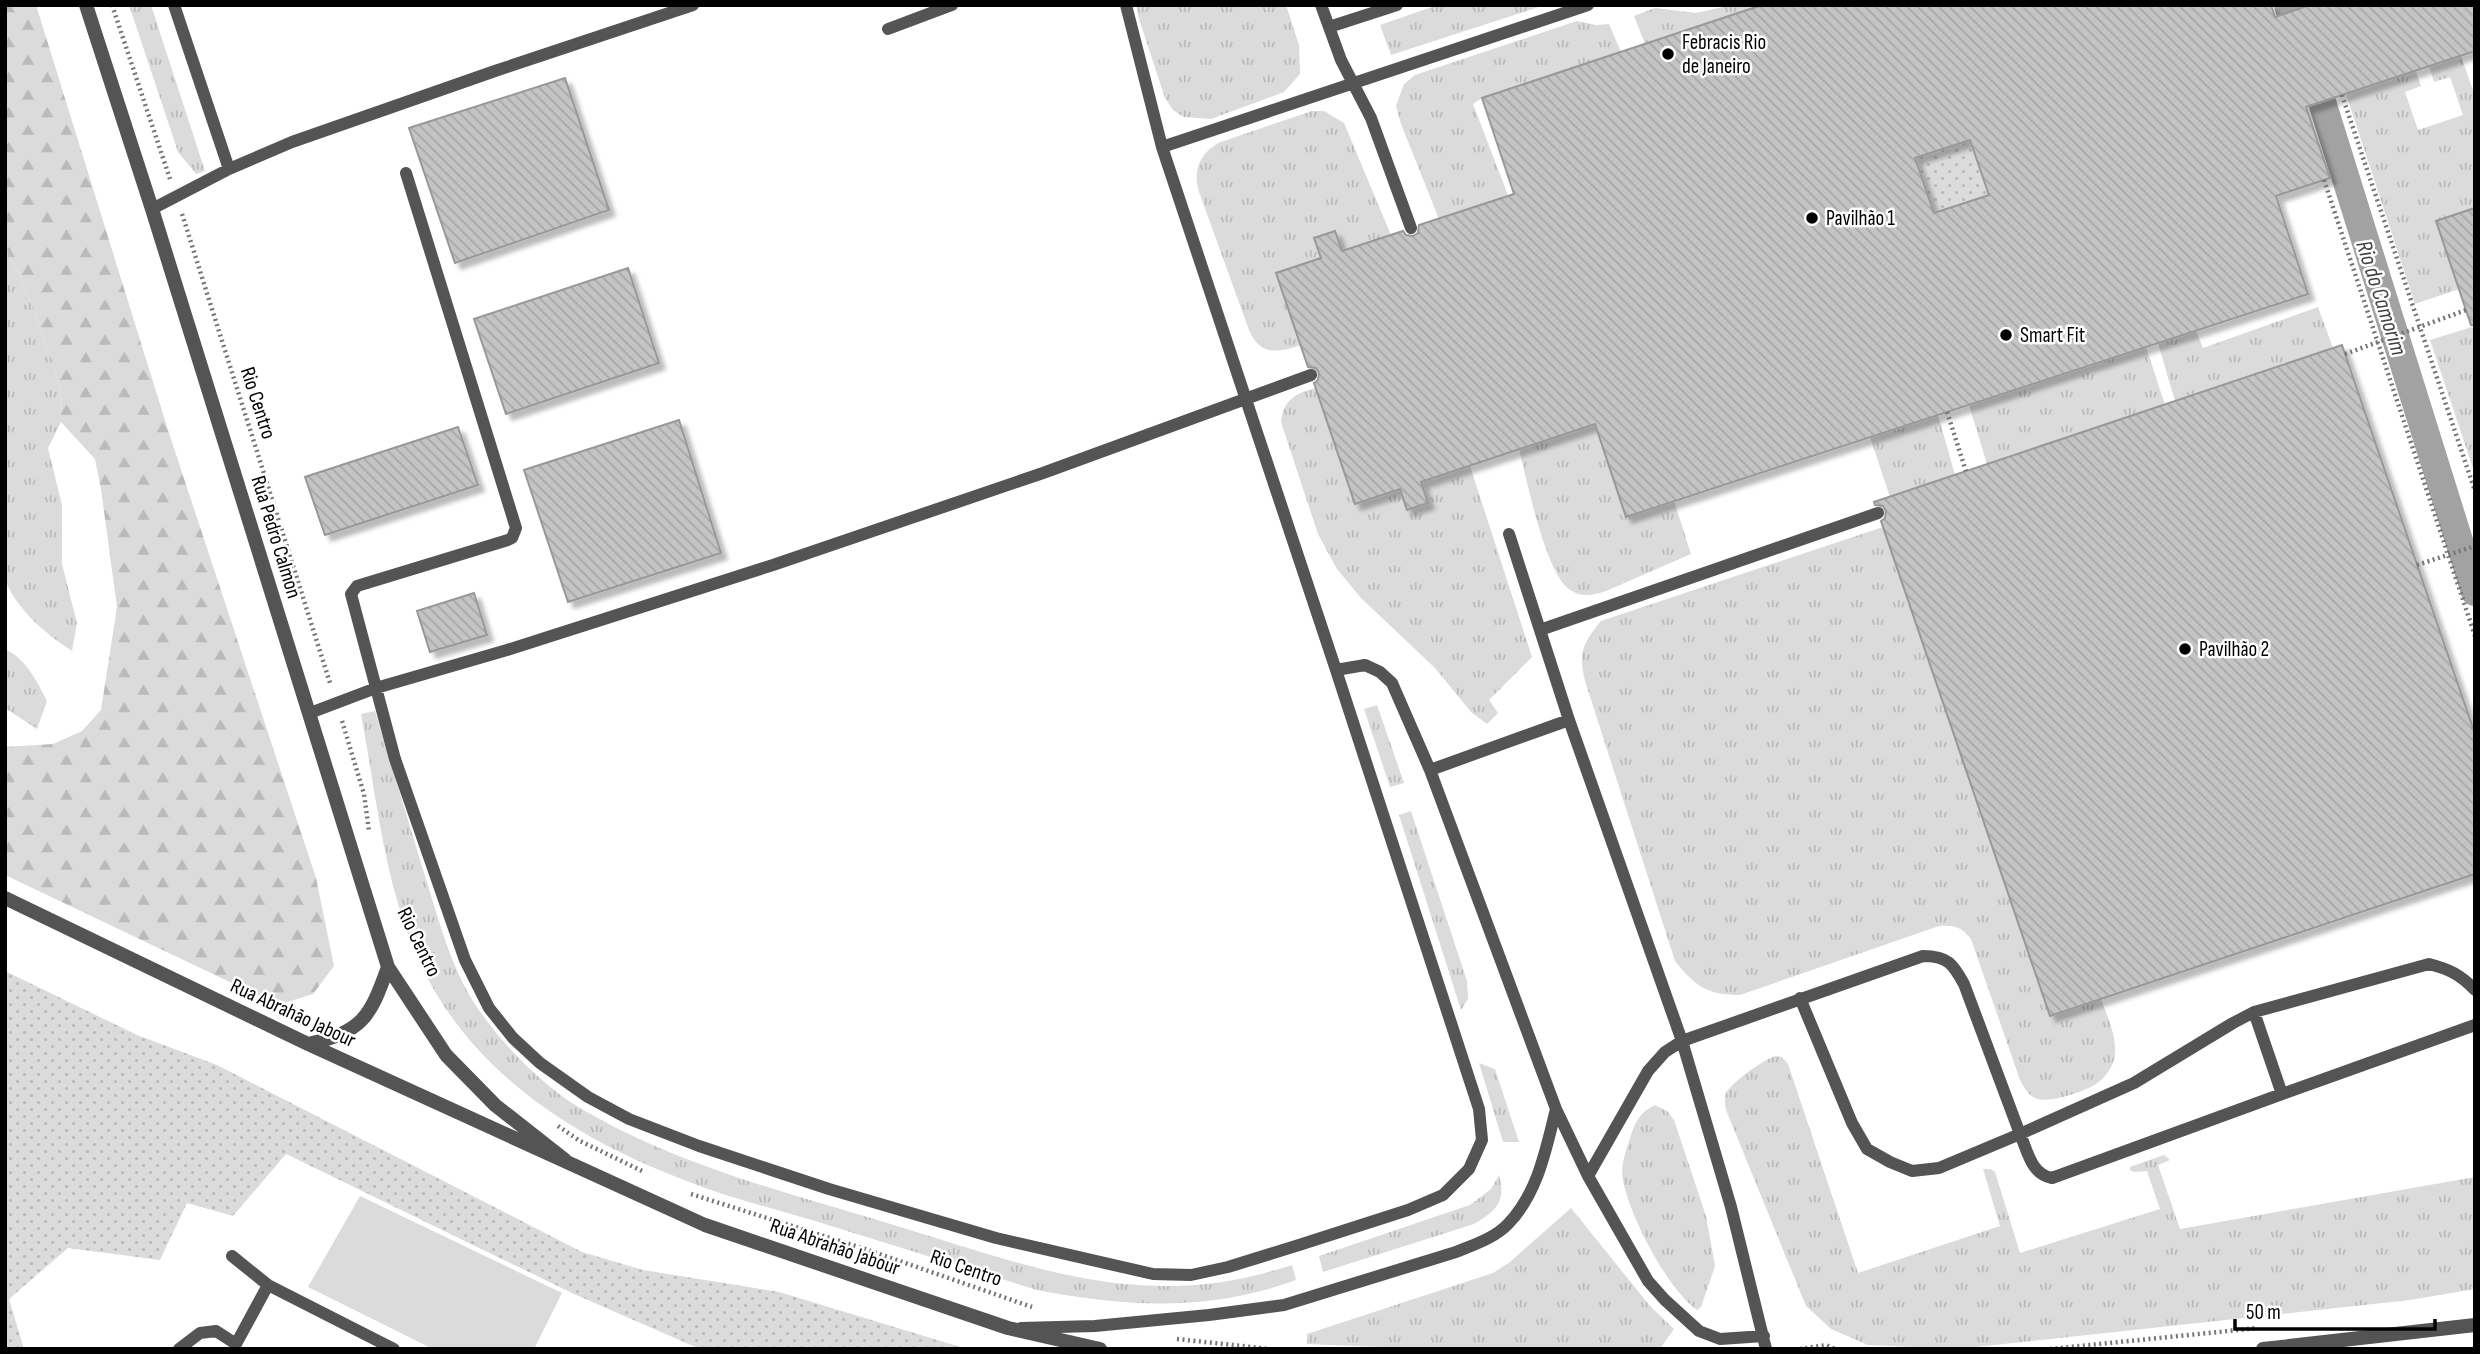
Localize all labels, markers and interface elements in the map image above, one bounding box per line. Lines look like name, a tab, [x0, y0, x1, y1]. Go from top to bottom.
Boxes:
place label: Febracis Rio de Janeiro	[1682, 30, 1766, 79]
marker: Febracis Rio de Janeiro	[1660, 46, 1676, 62]
place label: Pavilhão 1	[1826, 206, 1896, 231]
marker: Pavilhão 1	[1804, 210, 1820, 226]
water label: Rio do Camorim	[2349, 237, 2413, 359]
place label: Smart Fit	[2020, 323, 2085, 348]
marker: Smart Fit	[1998, 327, 2014, 343]
street label: Rio Centro	[235, 364, 281, 442]
street label: Rua Pedro Calmon	[246, 473, 306, 601]
place label: Pavilhão 2	[2199, 637, 2269, 662]
marker: Pavilhão 2	[2177, 641, 2193, 657]
street label: Rio Centro	[392, 903, 446, 981]
street label: Rua Abrahão Jabour	[226, 973, 360, 1053]
street label: Rua Abrahão Jabour	[767, 1213, 903, 1281]
street label: Rio Centro	[927, 1244, 1005, 1292]
scale bar	[2235, 1288, 2434, 1332]
text: 50 m	[2246, 1300, 2281, 1325]

